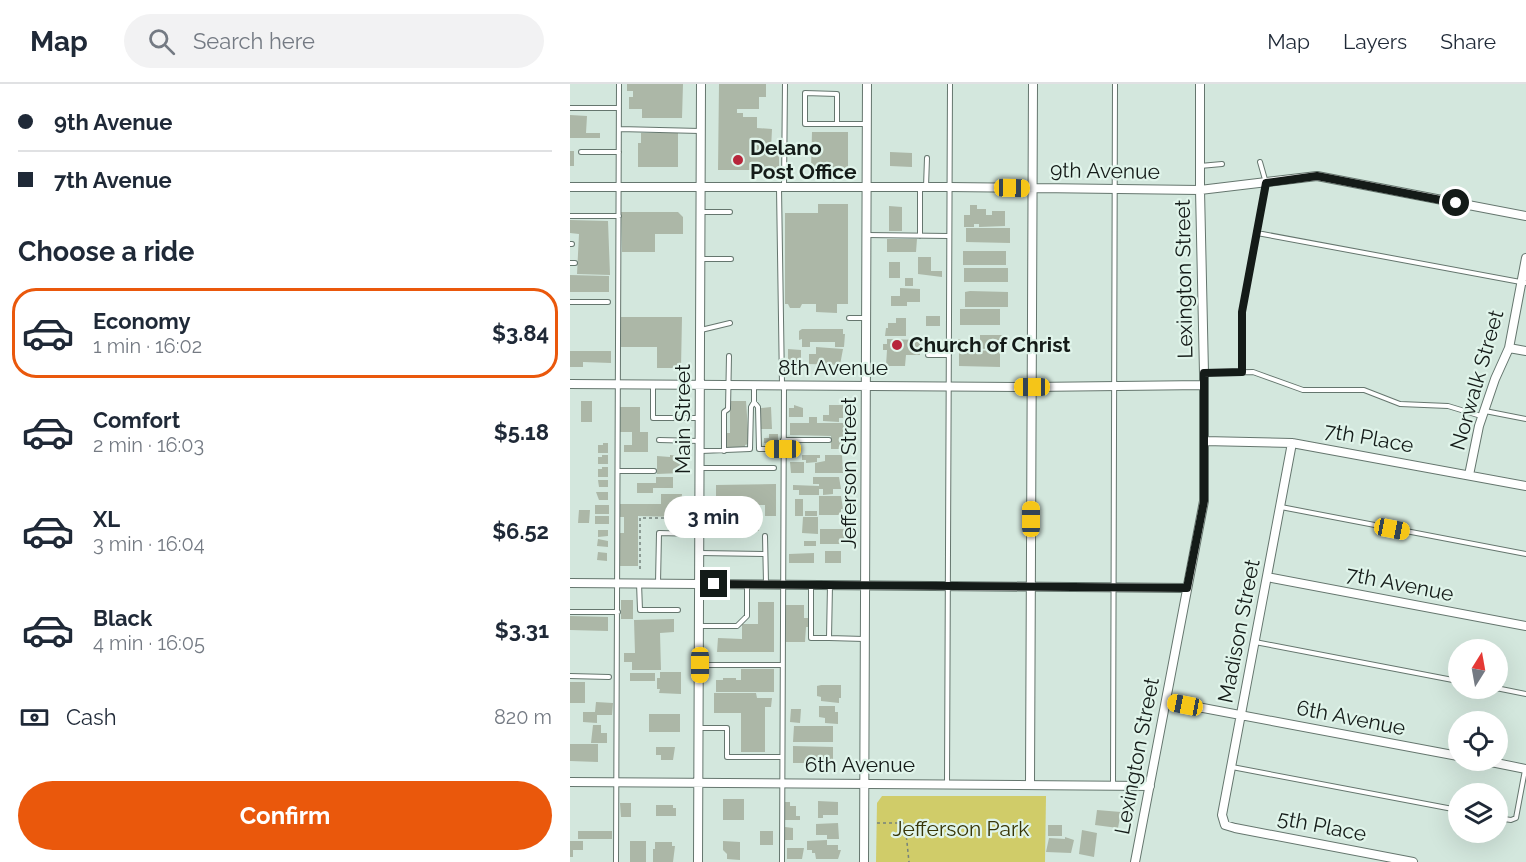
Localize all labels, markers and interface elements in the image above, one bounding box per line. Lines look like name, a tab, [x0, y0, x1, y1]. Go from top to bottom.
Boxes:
search box	[124, 14, 544, 68]
text: Map	[30, 25, 88, 58]
icon: search	[145, 25, 178, 58]
text: Search here	[193, 28, 315, 54]
text: Map	[1267, 29, 1310, 54]
text: Layers	[1343, 29, 1407, 54]
text: Share	[1440, 29, 1496, 54]
text: 9th Avenue	[54, 109, 172, 135]
place label: Delano Post Office	[750, 135, 857, 184]
marker: Delano Post Office	[731, 153, 745, 167]
street label: 9th Avenue	[1050, 157, 1160, 184]
text: 7th Avenue	[54, 167, 172, 193]
car	[994, 179, 1030, 197]
route start	[1442, 189, 1469, 216]
street label: Lexington Street	[1170, 199, 1197, 359]
text: Choose a ride	[18, 236, 194, 267]
icon: car	[21, 306, 75, 360]
street label: Norwalk Street	[1445, 307, 1508, 453]
text: Economy	[93, 308, 191, 334]
text: $3.84	[492, 320, 549, 346]
place label: Church of Christ	[909, 332, 1071, 357]
text: 1 min · 16:02	[93, 334, 202, 358]
marker: Church of Christ	[890, 338, 904, 352]
street label: 8th Avenue	[778, 355, 888, 380]
street label: Main Street	[670, 364, 695, 474]
car	[1014, 378, 1050, 396]
street label: Jefferson Street	[836, 397, 861, 549]
icon: car	[21, 405, 75, 459]
text: Comfort	[93, 407, 180, 433]
street label: 7th Place	[1323, 417, 1415, 458]
text: $5.18	[494, 419, 549, 445]
text: 2 min · 16:03	[93, 433, 204, 457]
car	[765, 440, 801, 458]
callout: 3 min	[664, 497, 764, 539]
car	[1022, 501, 1040, 537]
icon: car	[21, 504, 75, 558]
text: 3 min	[688, 505, 739, 529]
text: XL	[93, 506, 120, 532]
car	[1373, 517, 1411, 541]
text: $6.52	[492, 518, 549, 544]
text: 3 min · 16:04	[93, 532, 205, 556]
street label: Madison Street	[1212, 557, 1265, 705]
street label: 7th Avenue	[1344, 561, 1456, 606]
route end	[700, 570, 727, 597]
icon: car	[21, 603, 75, 657]
text: Black	[93, 605, 152, 631]
text: $3.31	[495, 617, 549, 643]
text: 4 min · 16:05	[93, 631, 205, 655]
north arrow	[1448, 639, 1508, 699]
map controls	[1448, 639, 1508, 843]
car	[691, 647, 709, 683]
street label: Lexington Street	[1109, 675, 1164, 837]
car	[1166, 693, 1204, 717]
street label: 6th Avenue	[1295, 695, 1408, 740]
icon: cash	[18, 701, 51, 734]
text: Cash	[66, 704, 117, 730]
text: 820 m	[494, 705, 552, 729]
button: locate	[1448, 711, 1508, 771]
street label: 6th Avenue	[805, 752, 915, 777]
button: Confirm	[18, 781, 552, 850]
button: layers	[1448, 783, 1508, 843]
street label: 5th Place	[1276, 805, 1369, 846]
park label: Jefferson Park	[893, 816, 1029, 841]

